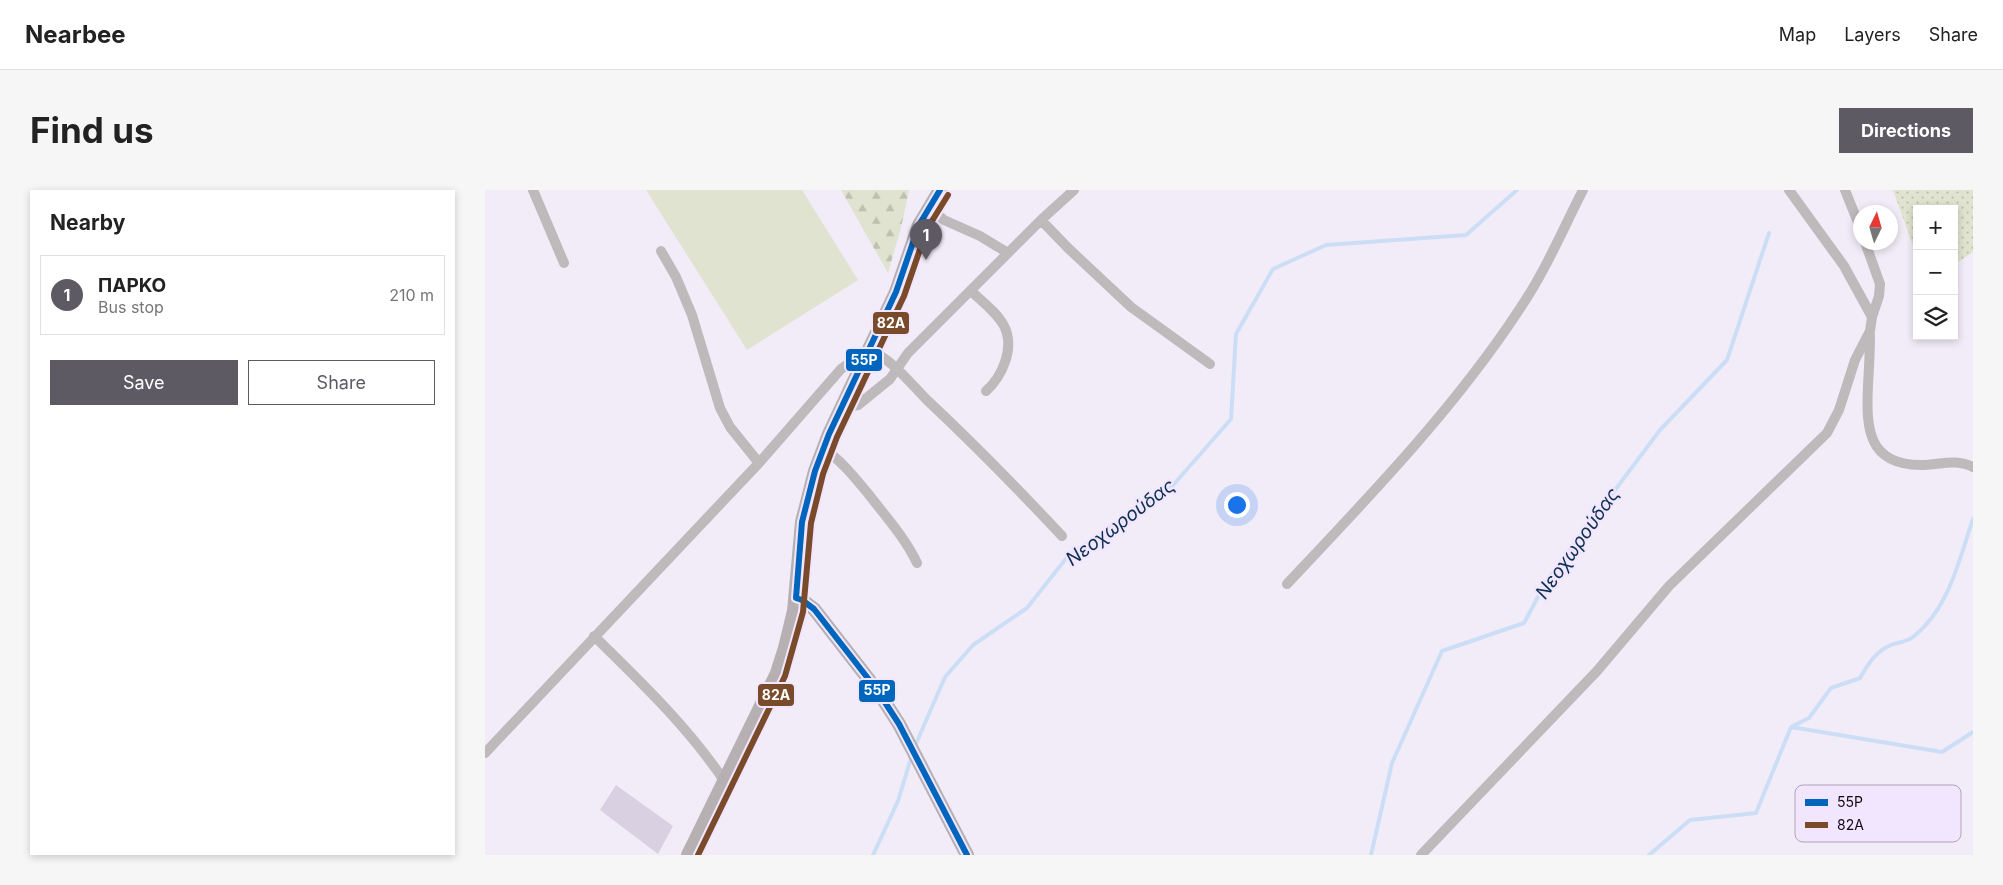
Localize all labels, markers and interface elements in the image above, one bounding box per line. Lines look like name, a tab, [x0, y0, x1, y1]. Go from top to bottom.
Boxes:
text: Nearbee	[25, 20, 126, 49]
text: Map	[1779, 24, 1816, 45]
text: Layers	[1844, 24, 1901, 45]
text: Share	[1929, 24, 1978, 45]
button: Directions	[1839, 108, 1973, 153]
text: Find us	[30, 109, 154, 151]
north arrow	[1853, 205, 1898, 250]
map controls	[1913, 205, 1958, 340]
button: +	[1913, 205, 1958, 250]
text: Nearby	[50, 210, 125, 235]
pin: 1	[910, 219, 942, 260]
button: −	[1913, 250, 1958, 295]
text: ΠΑΡΚΟ	[98, 274, 166, 297]
text: 1	[64, 285, 70, 305]
text: 210 m	[389, 285, 434, 305]
button: layers	[1913, 295, 1958, 340]
text: Bus stop	[98, 297, 164, 317]
line badge: 82Α	[872, 311, 910, 335]
text: 82Α	[877, 314, 906, 331]
line badge: 55Ρ	[845, 348, 883, 372]
text: 55Ρ	[851, 351, 877, 368]
button: Save	[50, 360, 238, 405]
button: Share	[248, 360, 435, 405]
water label: Νεοχωρούδας	[1061, 474, 1179, 571]
water label: Νεοχωρούδας	[1531, 483, 1624, 603]
your location	[1224, 492, 1250, 518]
line badge: 55Ρ	[858, 679, 896, 703]
text: 55Ρ	[864, 681, 890, 698]
line badge: 82Α	[757, 683, 795, 707]
text: 82Α	[762, 686, 791, 703]
legend	[1795, 785, 1961, 842]
text: 55Ρ	[1837, 793, 1863, 810]
text: 82Α	[1837, 816, 1864, 833]

